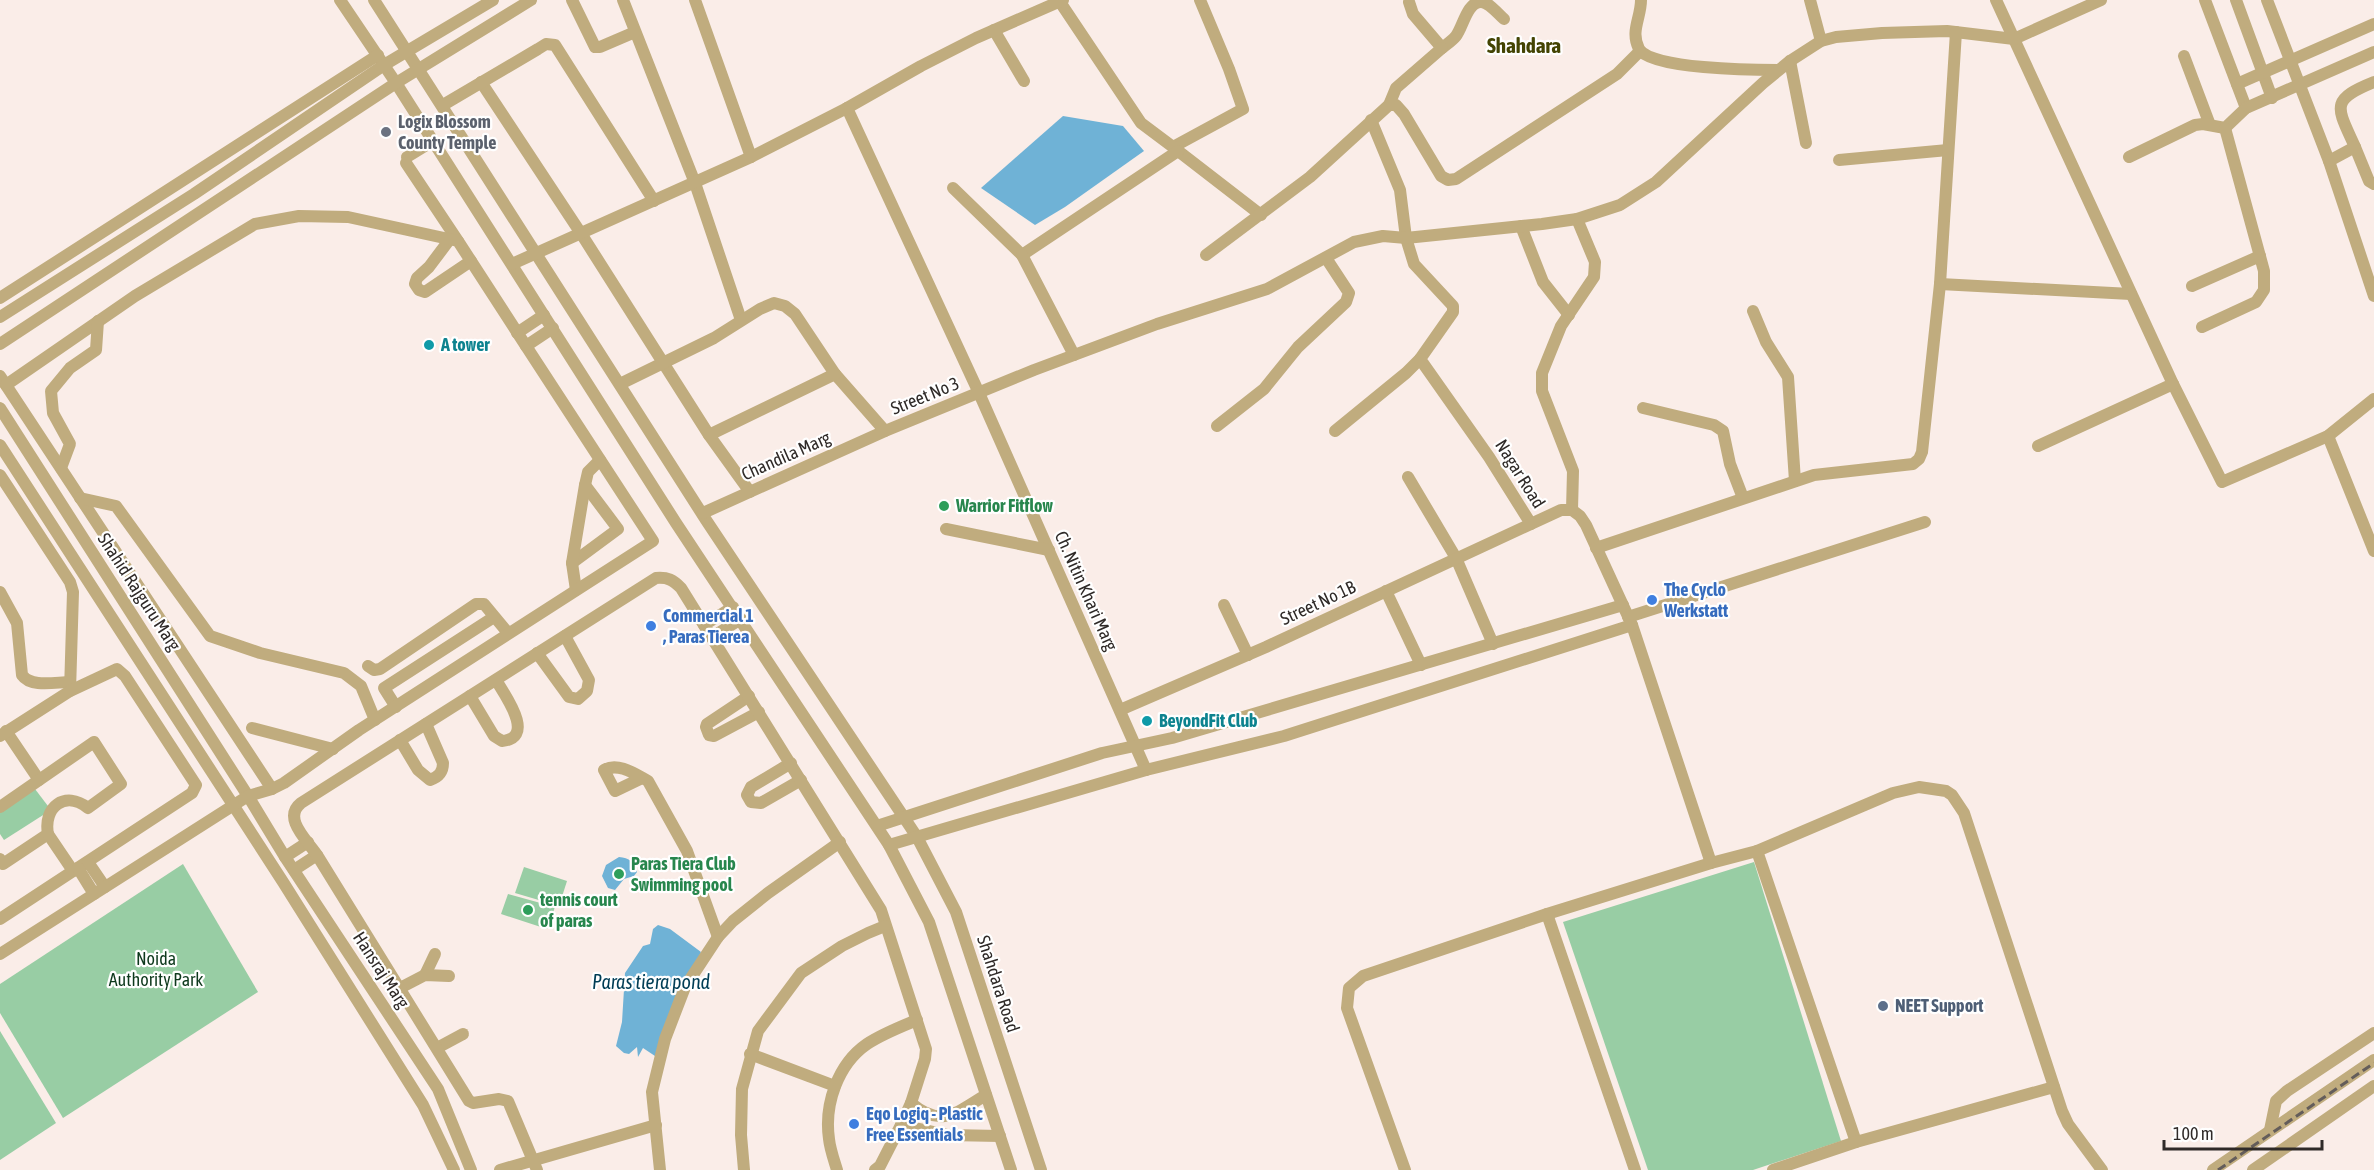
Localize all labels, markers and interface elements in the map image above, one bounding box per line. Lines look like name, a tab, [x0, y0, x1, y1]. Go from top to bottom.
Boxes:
district label: Shahdara	[1487, 33, 1561, 57]
place label: Logix Blossom County Temple	[398, 111, 496, 153]
marker: Logix Blossom County Temple	[379, 125, 393, 139]
place label: A tower	[440, 334, 490, 355]
marker: A tower	[422, 338, 436, 352]
street label: Street No 3	[888, 372, 962, 419]
street label: Chandila Marg	[738, 426, 834, 484]
street label: Nagar Road	[1491, 436, 1550, 512]
place label: Warrior Fitflow	[955, 495, 1053, 516]
marker: Warrior Fitflow	[937, 499, 951, 513]
street label: Ch. Nitin Khari Marg	[1051, 528, 1122, 654]
street label: Shahid Rajguru Marg	[94, 529, 185, 655]
street label: Street No 1B	[1277, 576, 1359, 629]
place label: The Cyclo Werkstatt	[1663, 579, 1729, 621]
marker: The Cyclo Werkstatt	[1645, 593, 1659, 607]
place label: Commercial 1 , Paras Tierea	[662, 605, 754, 647]
marker: Commercial 1 , Paras Tierea	[644, 619, 658, 633]
place label: BeyondFit Club	[1159, 710, 1258, 731]
marker: BeyondFit Club	[1140, 714, 1154, 728]
place label: Paras Tiera Club Swimming pool	[631, 853, 736, 895]
marker: Paras Tiera Club Swimming pool	[612, 867, 626, 881]
place label: tennis court of paras	[539, 889, 619, 931]
marker: tennis court of paras	[521, 903, 535, 917]
street label: Hansraj Marg	[349, 928, 414, 1012]
street label: Shahdara Road	[973, 933, 1024, 1035]
park label: Noida Authority Park	[109, 948, 203, 990]
water label: Paras tiera pond	[592, 970, 711, 993]
place label: NEET Support	[1895, 995, 1984, 1016]
marker: NEET Support	[1876, 999, 1890, 1013]
place label: Eqo Logiq - Plastic Free Essentials	[866, 1103, 983, 1145]
scale bar	[2164, 1113, 2322, 1151]
marker: Eqo Logiq - Plastic Free Essentials	[847, 1117, 861, 1131]
text: 100 m	[2173, 1123, 2214, 1144]

